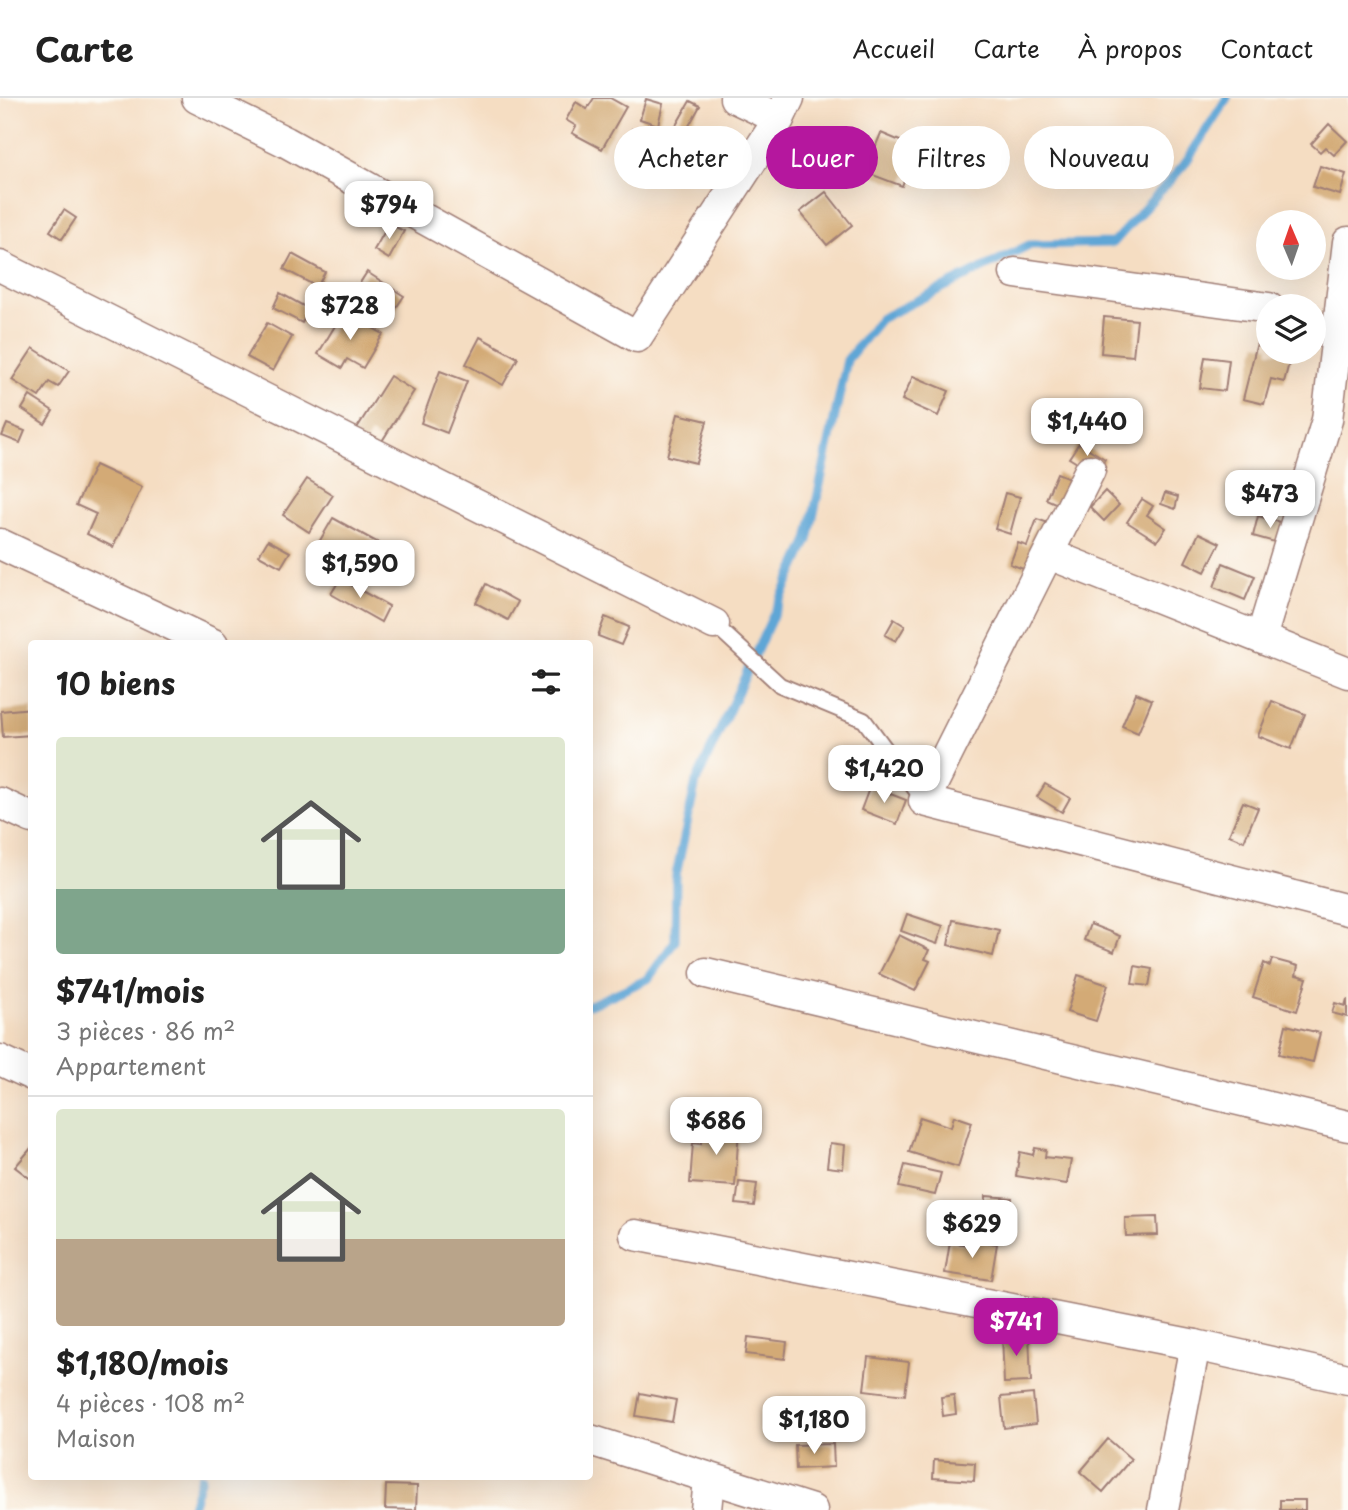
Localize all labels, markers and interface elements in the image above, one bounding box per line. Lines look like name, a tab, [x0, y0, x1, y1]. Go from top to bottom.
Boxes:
text: Carte	[35, 23, 134, 73]
text: Accueil	[852, 30, 935, 66]
text: Carte	[973, 30, 1040, 66]
text: À propos	[1078, 30, 1182, 66]
text: Contact	[1220, 30, 1313, 66]
chip: Acheter	[614, 126, 752, 189]
chip: Louer	[766, 126, 878, 189]
chip: Filtres	[892, 126, 1010, 189]
chip: Nouveau	[1024, 126, 1174, 189]
pin: $794	[348, 181, 430, 241]
text: $794	[360, 186, 418, 221]
north arrow	[1256, 210, 1326, 280]
map controls	[1256, 210, 1326, 364]
pin: $728	[309, 282, 391, 342]
text: $728	[321, 287, 379, 322]
button: layers	[1256, 294, 1326, 364]
pin: $1,440	[1030, 398, 1144, 458]
text: $1,440	[1047, 403, 1127, 438]
pin: $473	[1229, 470, 1311, 530]
text: $473	[1241, 475, 1299, 510]
pin: $1,590	[303, 540, 417, 600]
text: $1,590	[322, 545, 398, 580]
text: 10 biens	[56, 660, 175, 705]
icon: filters	[527, 663, 565, 701]
pin: $1,420	[827, 746, 941, 805]
text: $1,420	[844, 750, 924, 785]
icon: home	[248, 782, 374, 908]
text: $741/mois	[56, 968, 205, 1013]
text: 3 pièces · 86 m²	[56, 1013, 235, 1048]
text: Appartement	[56, 1048, 206, 1083]
pin: $686	[675, 1098, 757, 1157]
text: $686	[686, 1102, 746, 1137]
icon: home	[248, 1154, 374, 1280]
pin: $629	[931, 1200, 1013, 1260]
text: $629	[942, 1205, 1002, 1240]
pin: $741	[975, 1298, 1057, 1358]
text: $741	[990, 1303, 1042, 1338]
text: $1,180/mois	[56, 1340, 229, 1385]
text: 4 pièces · 108 m²	[56, 1385, 245, 1420]
pin: $1,180	[757, 1396, 871, 1456]
text: $1,180	[778, 1401, 850, 1436]
text: Maison	[56, 1420, 136, 1455]

